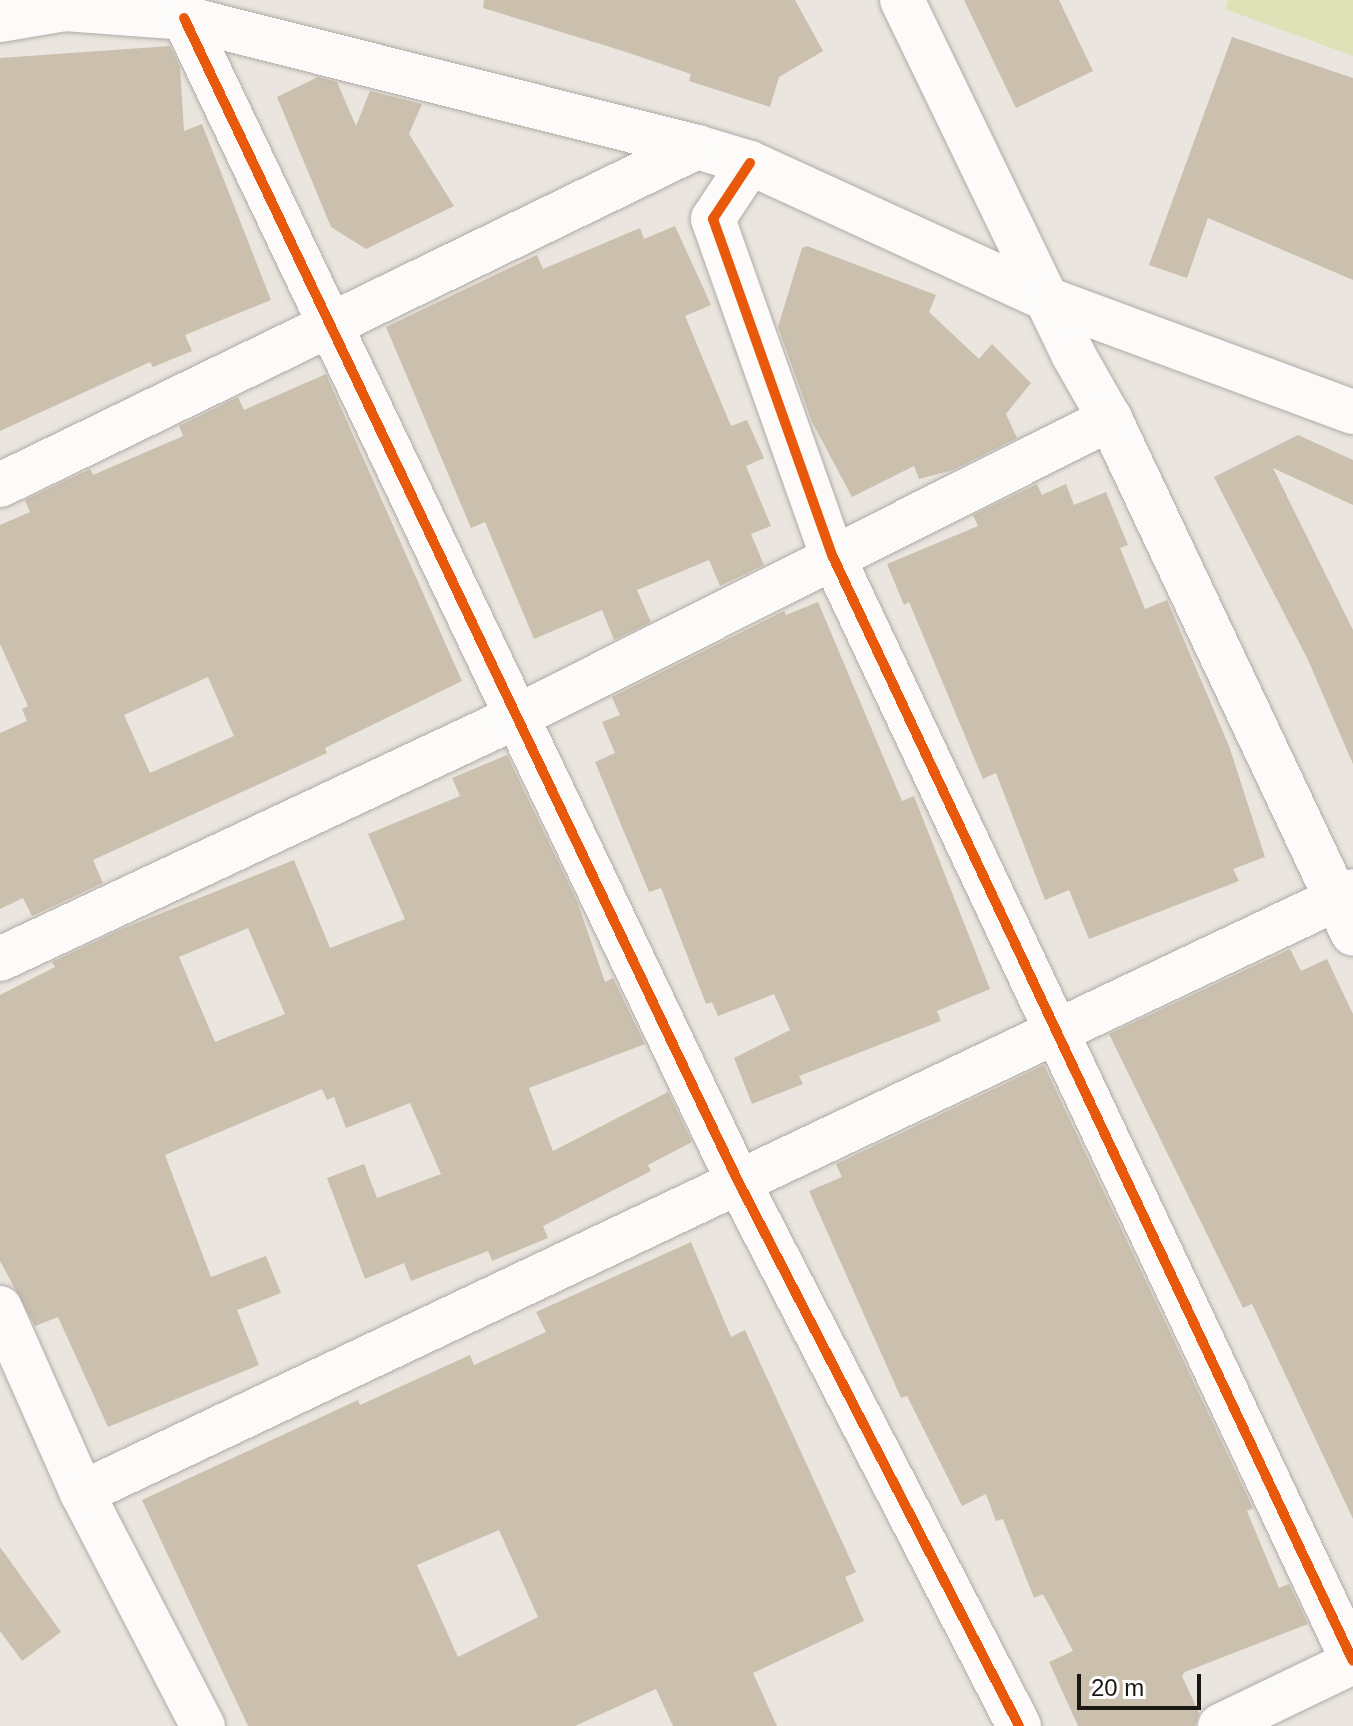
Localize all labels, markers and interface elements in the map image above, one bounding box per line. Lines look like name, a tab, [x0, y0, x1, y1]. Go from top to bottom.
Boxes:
scale bar	[1081, 1658, 1205, 1708]
text: 20 m	[1091, 1674, 1144, 1701]

